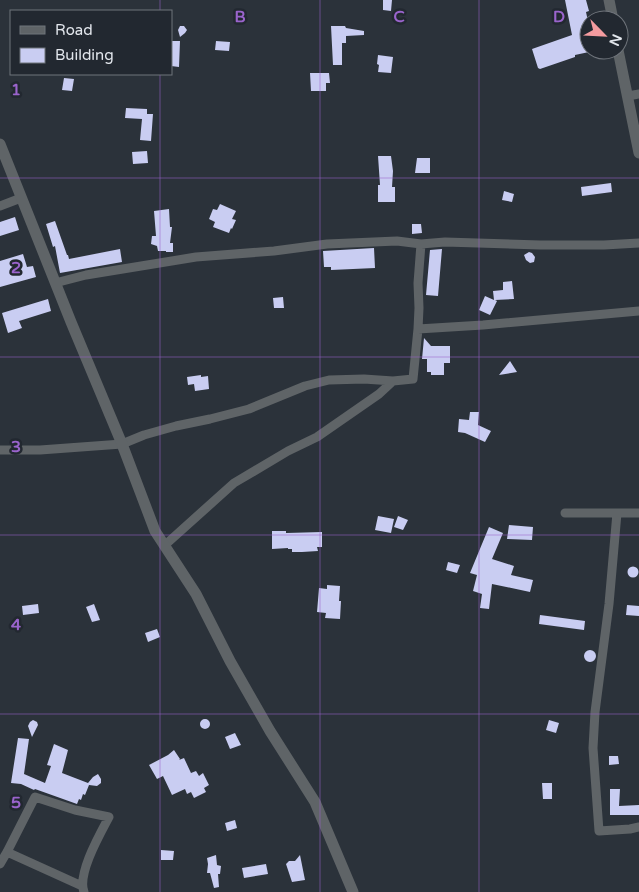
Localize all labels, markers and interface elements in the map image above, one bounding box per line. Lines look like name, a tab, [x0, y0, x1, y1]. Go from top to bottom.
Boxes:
text: B	[234, 7, 246, 27]
text: C	[393, 7, 405, 27]
text: D	[553, 7, 565, 27]
legend	[10, 10, 172, 75]
north arrow	[579, 10, 629, 60]
text: Road	[55, 21, 93, 39]
text: N	[605, 31, 625, 49]
text: Building	[55, 46, 114, 64]
text: 1	[11, 80, 21, 100]
text: 2	[11, 258, 21, 278]
text: 3	[11, 437, 21, 457]
text: 4	[11, 615, 21, 635]
text: 5	[11, 793, 21, 813]

